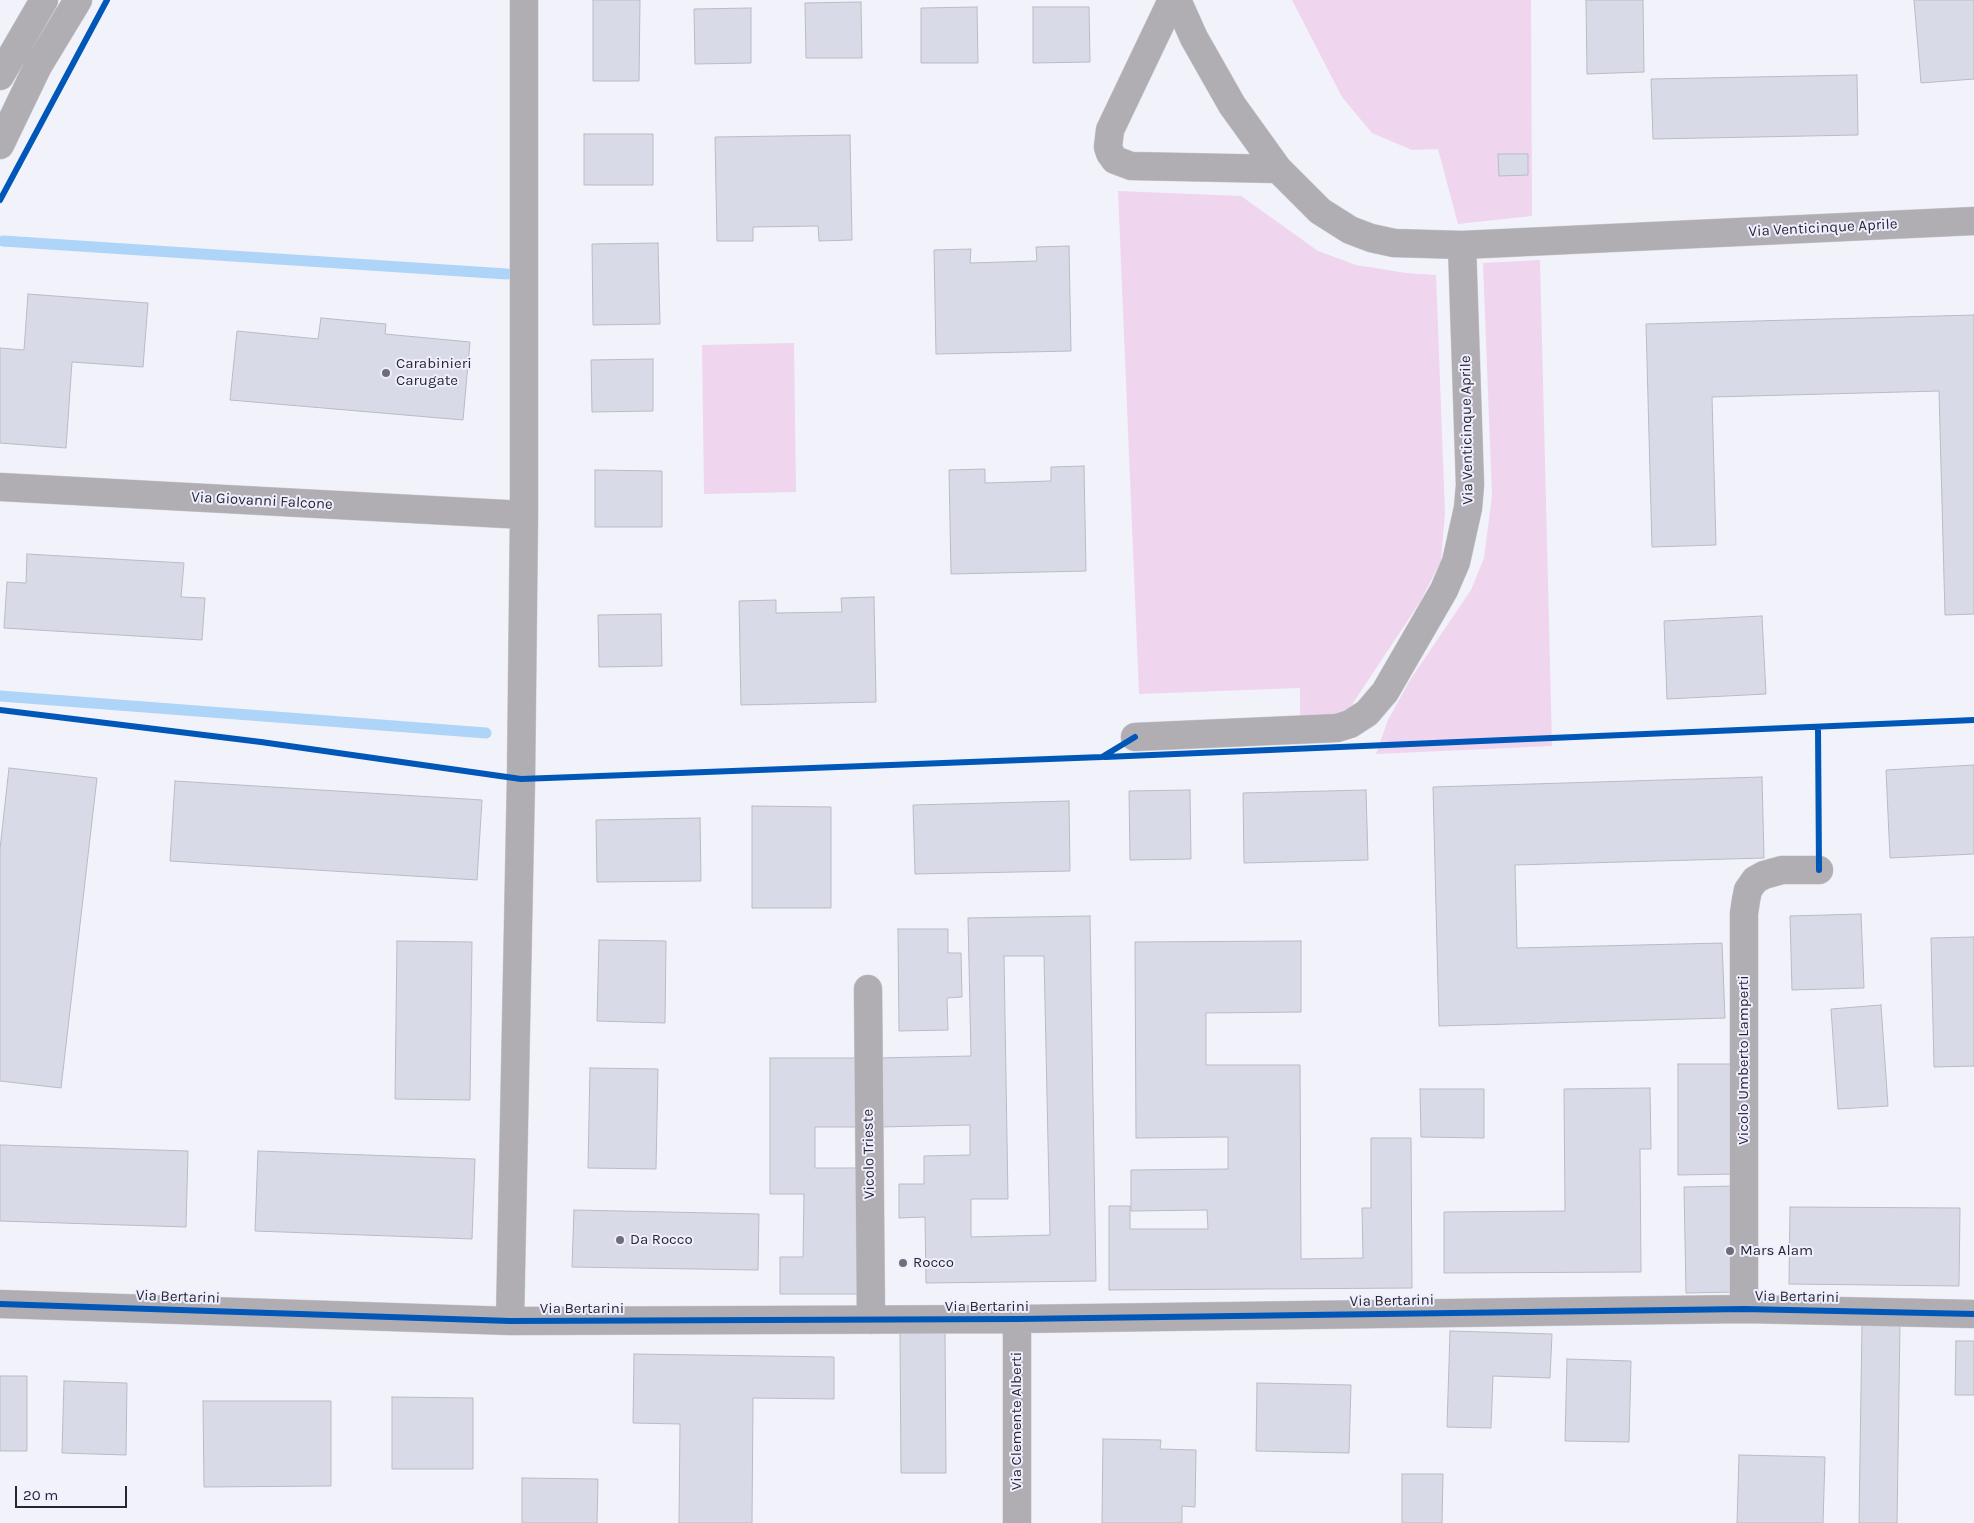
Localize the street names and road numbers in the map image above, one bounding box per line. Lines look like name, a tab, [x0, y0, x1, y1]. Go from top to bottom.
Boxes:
street label: Via Venticinque Aprile	[1748, 215, 1898, 241]
street label: Via Venticinque Aprile	[1457, 355, 1477, 505]
street label: Via Giovanni Falcone	[191, 488, 333, 514]
street label: Vicolo Umberto Lamperti	[1735, 975, 1753, 1145]
street label: Vicolo Trieste	[859, 1109, 879, 1199]
street label: Via Bertarini	[135, 1287, 221, 1307]
street label: Via Bertarini	[1755, 1287, 1839, 1307]
street label: Via Bertarini	[1350, 1291, 1434, 1311]
street label: Via Bertarini	[945, 1298, 1029, 1316]
street label: Via Bertarini	[540, 1300, 624, 1318]
street label: Via Clemente Alberti	[1008, 1352, 1026, 1490]

